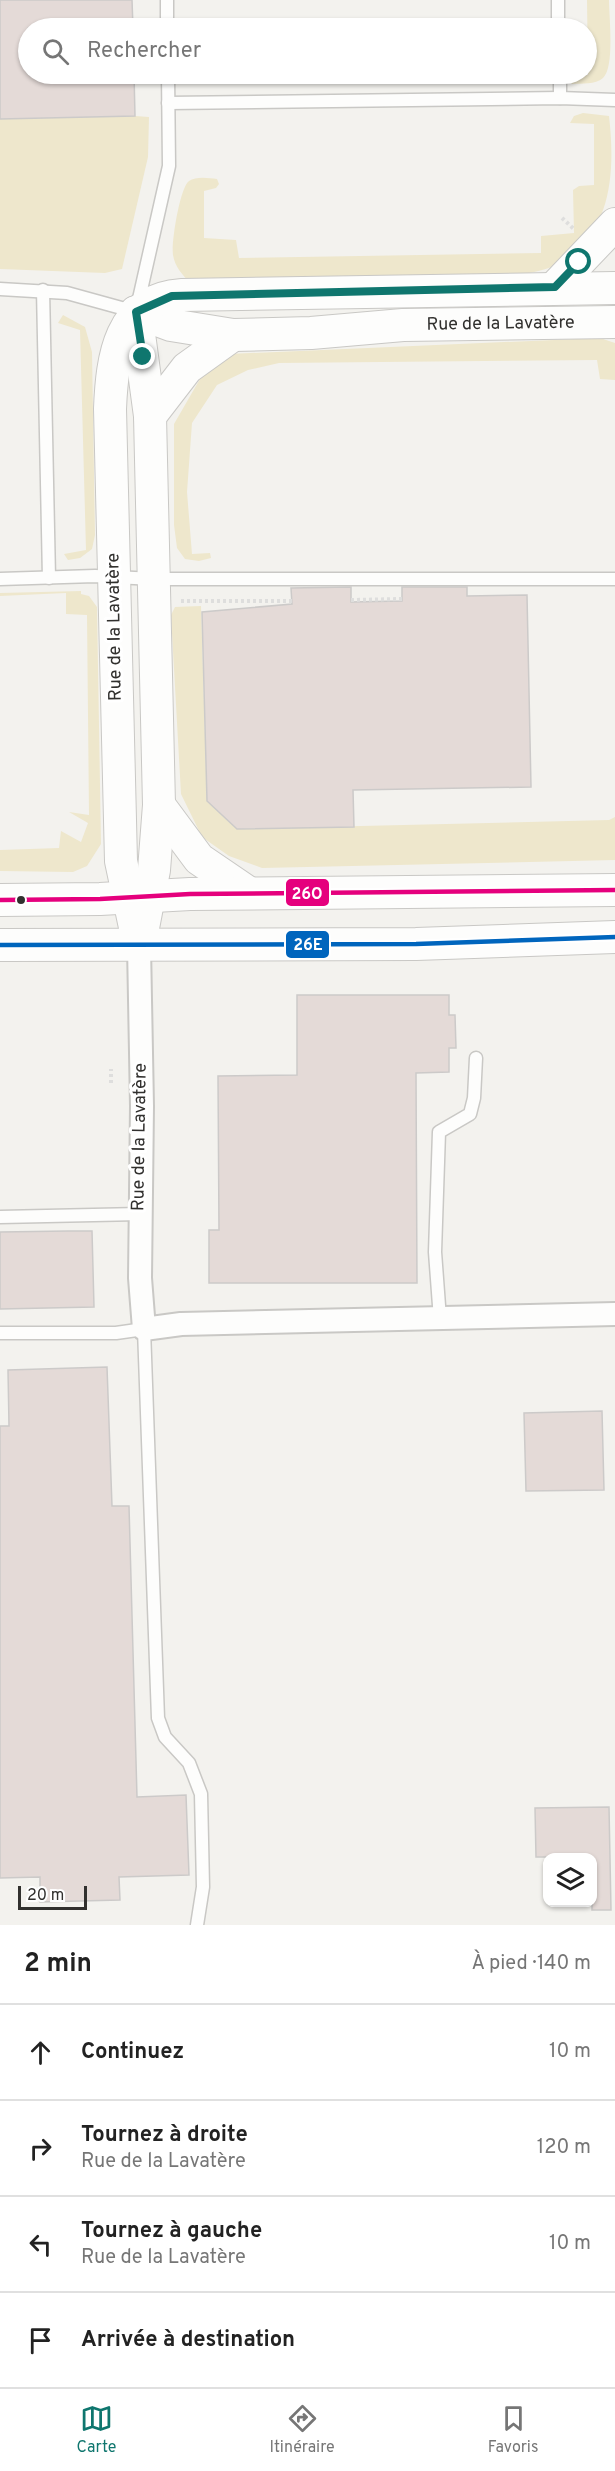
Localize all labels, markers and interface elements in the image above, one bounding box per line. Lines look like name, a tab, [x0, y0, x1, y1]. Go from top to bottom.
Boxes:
search box	[18, 18, 597, 84]
icon: search	[39, 35, 72, 68]
text: Rechercher	[87, 38, 201, 65]
route start	[565, 248, 591, 274]
street label: Rue de la Lavatère	[426, 311, 575, 336]
route end	[129, 343, 155, 369]
street label: Rue de la Lavatère	[102, 553, 128, 701]
line badge: 26O	[285, 878, 330, 907]
text: 26O	[291, 885, 323, 905]
unlabelled marker	[15, 894, 27, 906]
line badge: 26E	[285, 930, 330, 959]
text: 26E	[293, 936, 323, 956]
street label: Rue de la Lavatère	[127, 1063, 153, 1211]
map controls	[543, 1853, 597, 1907]
button: layers	[543, 1853, 597, 1907]
scale bar	[18, 1883, 87, 1910]
text: 20 m	[27, 1886, 64, 1906]
text: 2 min	[24, 1948, 92, 1981]
text: À pied · 140 m	[471, 1951, 591, 1977]
icon: ahead	[24, 2036, 57, 2069]
text: Continuez	[81, 2039, 184, 2066]
text: 10 m	[549, 2039, 591, 2065]
text: Tournez à droite	[81, 2122, 248, 2149]
icon: right	[24, 2132, 57, 2165]
text: 120 m	[537, 2135, 591, 2161]
text: Rue de la Lavatère	[81, 2149, 246, 2175]
text: Tournez à gauche	[81, 2218, 262, 2245]
icon: left	[24, 2228, 57, 2261]
text: 10 m	[549, 2231, 591, 2257]
text: Rue de la Lavatère	[81, 2245, 246, 2271]
icon: arrive	[24, 2324, 57, 2357]
text: Arrivée à destination	[81, 2327, 295, 2354]
tab: Carte	[77, 2402, 116, 2458]
tab: Itinéraire	[270, 2402, 335, 2458]
tab: Favoris	[488, 2402, 538, 2458]

